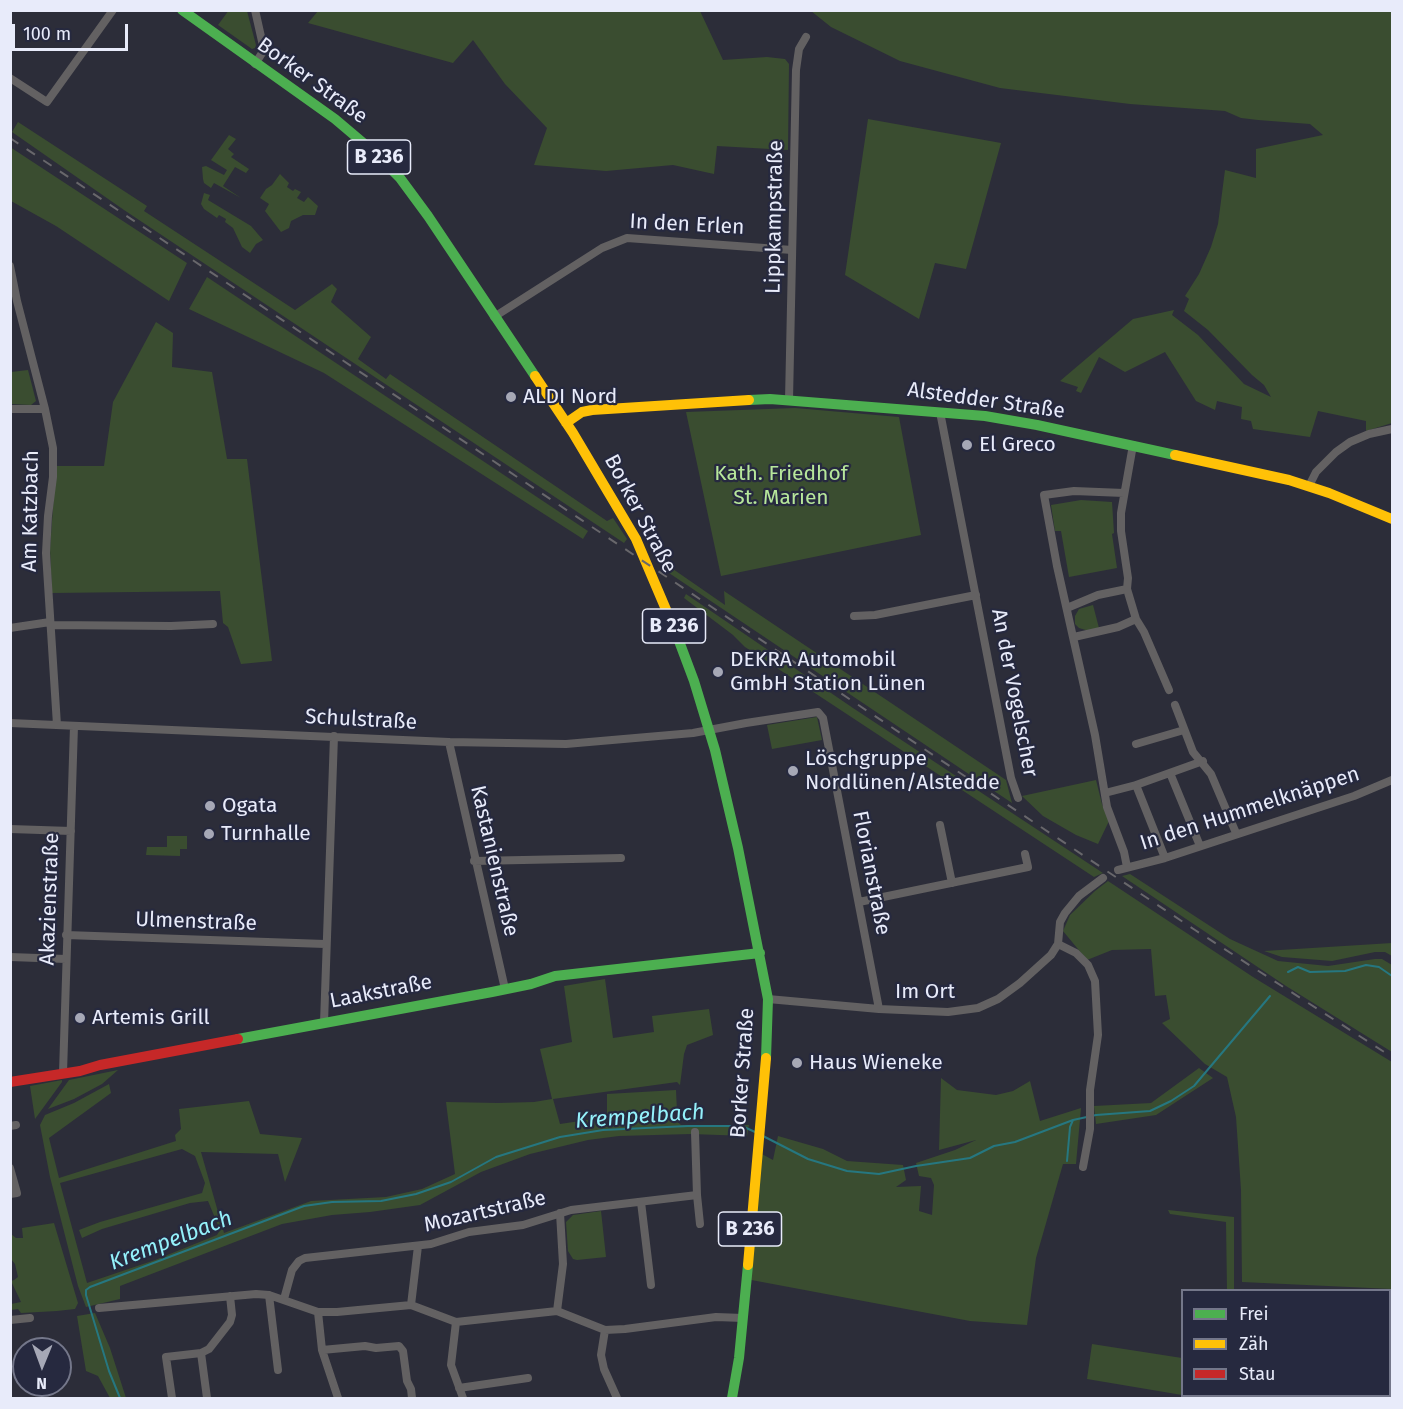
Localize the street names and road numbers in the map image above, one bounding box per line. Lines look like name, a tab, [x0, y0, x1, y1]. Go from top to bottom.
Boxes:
street label: Borker Straße	[252, 32, 372, 130]
road number: B 236	[348, 140, 410, 174]
street label: Lippkampstraße	[761, 140, 789, 294]
street label: In den Erlen	[629, 209, 745, 241]
street label: Alstedder Straße	[906, 377, 1066, 425]
street label: Am Katzbach	[17, 450, 45, 572]
street label: Borker Straße	[598, 450, 682, 578]
street label: An der Vogelscher	[985, 607, 1043, 779]
road number: B 236	[642, 609, 706, 643]
street label: Schulstraße	[304, 704, 418, 736]
street label: In den Hummelknäppen	[1137, 762, 1363, 856]
street label: Kastanienstraße	[464, 783, 524, 939]
street label: Florianstraße	[847, 809, 895, 937]
street label: Akazienstraße	[35, 832, 65, 966]
street label: Ulmenstraße	[135, 907, 257, 937]
street label: Laakstraße	[328, 970, 434, 1014]
street label: Im Ort	[895, 979, 955, 1005]
street label: Borker Straße	[726, 1007, 760, 1139]
street label: Mozartstraße	[422, 1186, 548, 1238]
road number: B 236	[718, 1212, 782, 1246]

